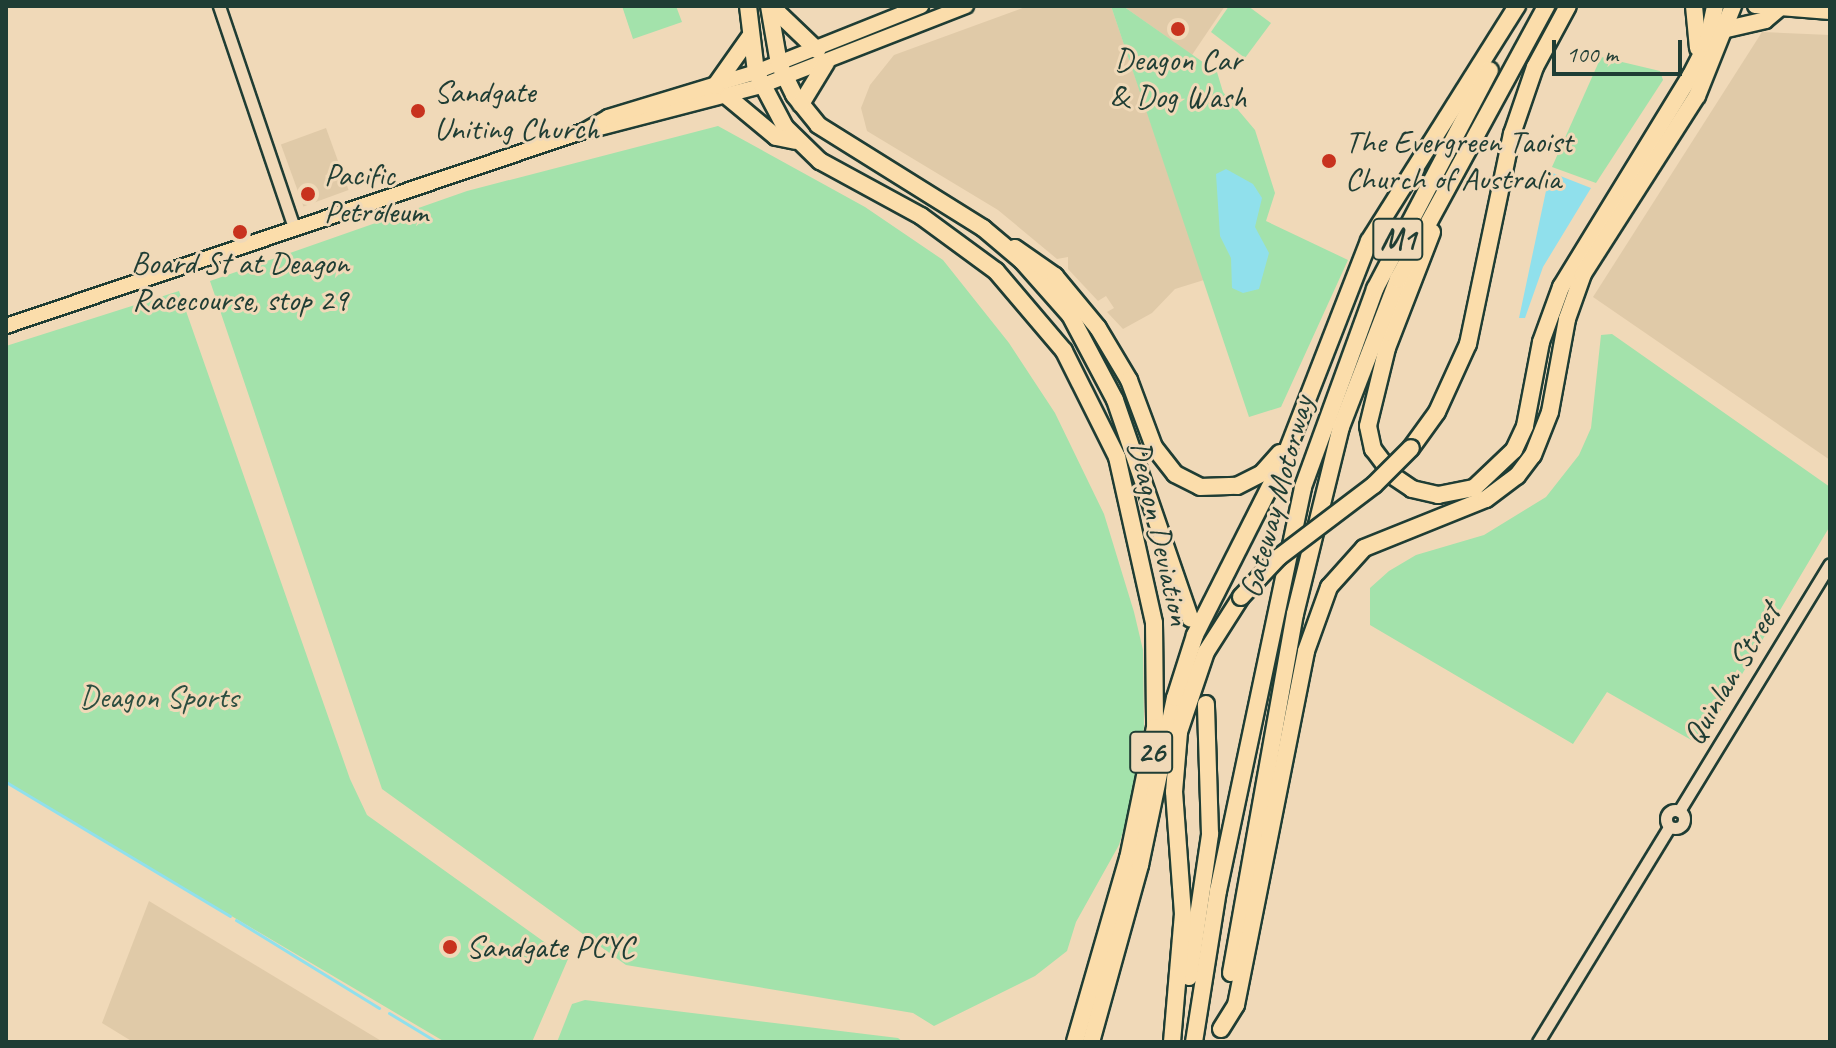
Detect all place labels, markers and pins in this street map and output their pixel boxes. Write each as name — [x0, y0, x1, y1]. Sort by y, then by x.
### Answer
marker: Deagon Car & Dog Wash — [1169, 20, 1187, 38]
place label: Deagon Car & Dog Wash — [1109, 42, 1247, 117]
place label: Sandgate Uniting Church — [434, 74, 600, 149]
marker: Sandgate Uniting Church — [409, 102, 427, 120]
place label: The Evergreen Taoist Church of Australia — [1345, 124, 1573, 199]
marker: The Evergreen Taoist Church of Australia — [1320, 152, 1338, 170]
place label: Pacific Petroleum — [324, 157, 428, 232]
marker: Pacific Petroleum — [299, 185, 317, 203]
marker: Board St at Deagon Racecourse, stop 29 — [231, 223, 249, 241]
place label: Board St at Deagon Racecourse, stop 29 — [131, 245, 349, 320]
place label: Sandgate PCYC — [466, 928, 634, 966]
marker: Sandgate PCYC — [441, 938, 459, 956]

